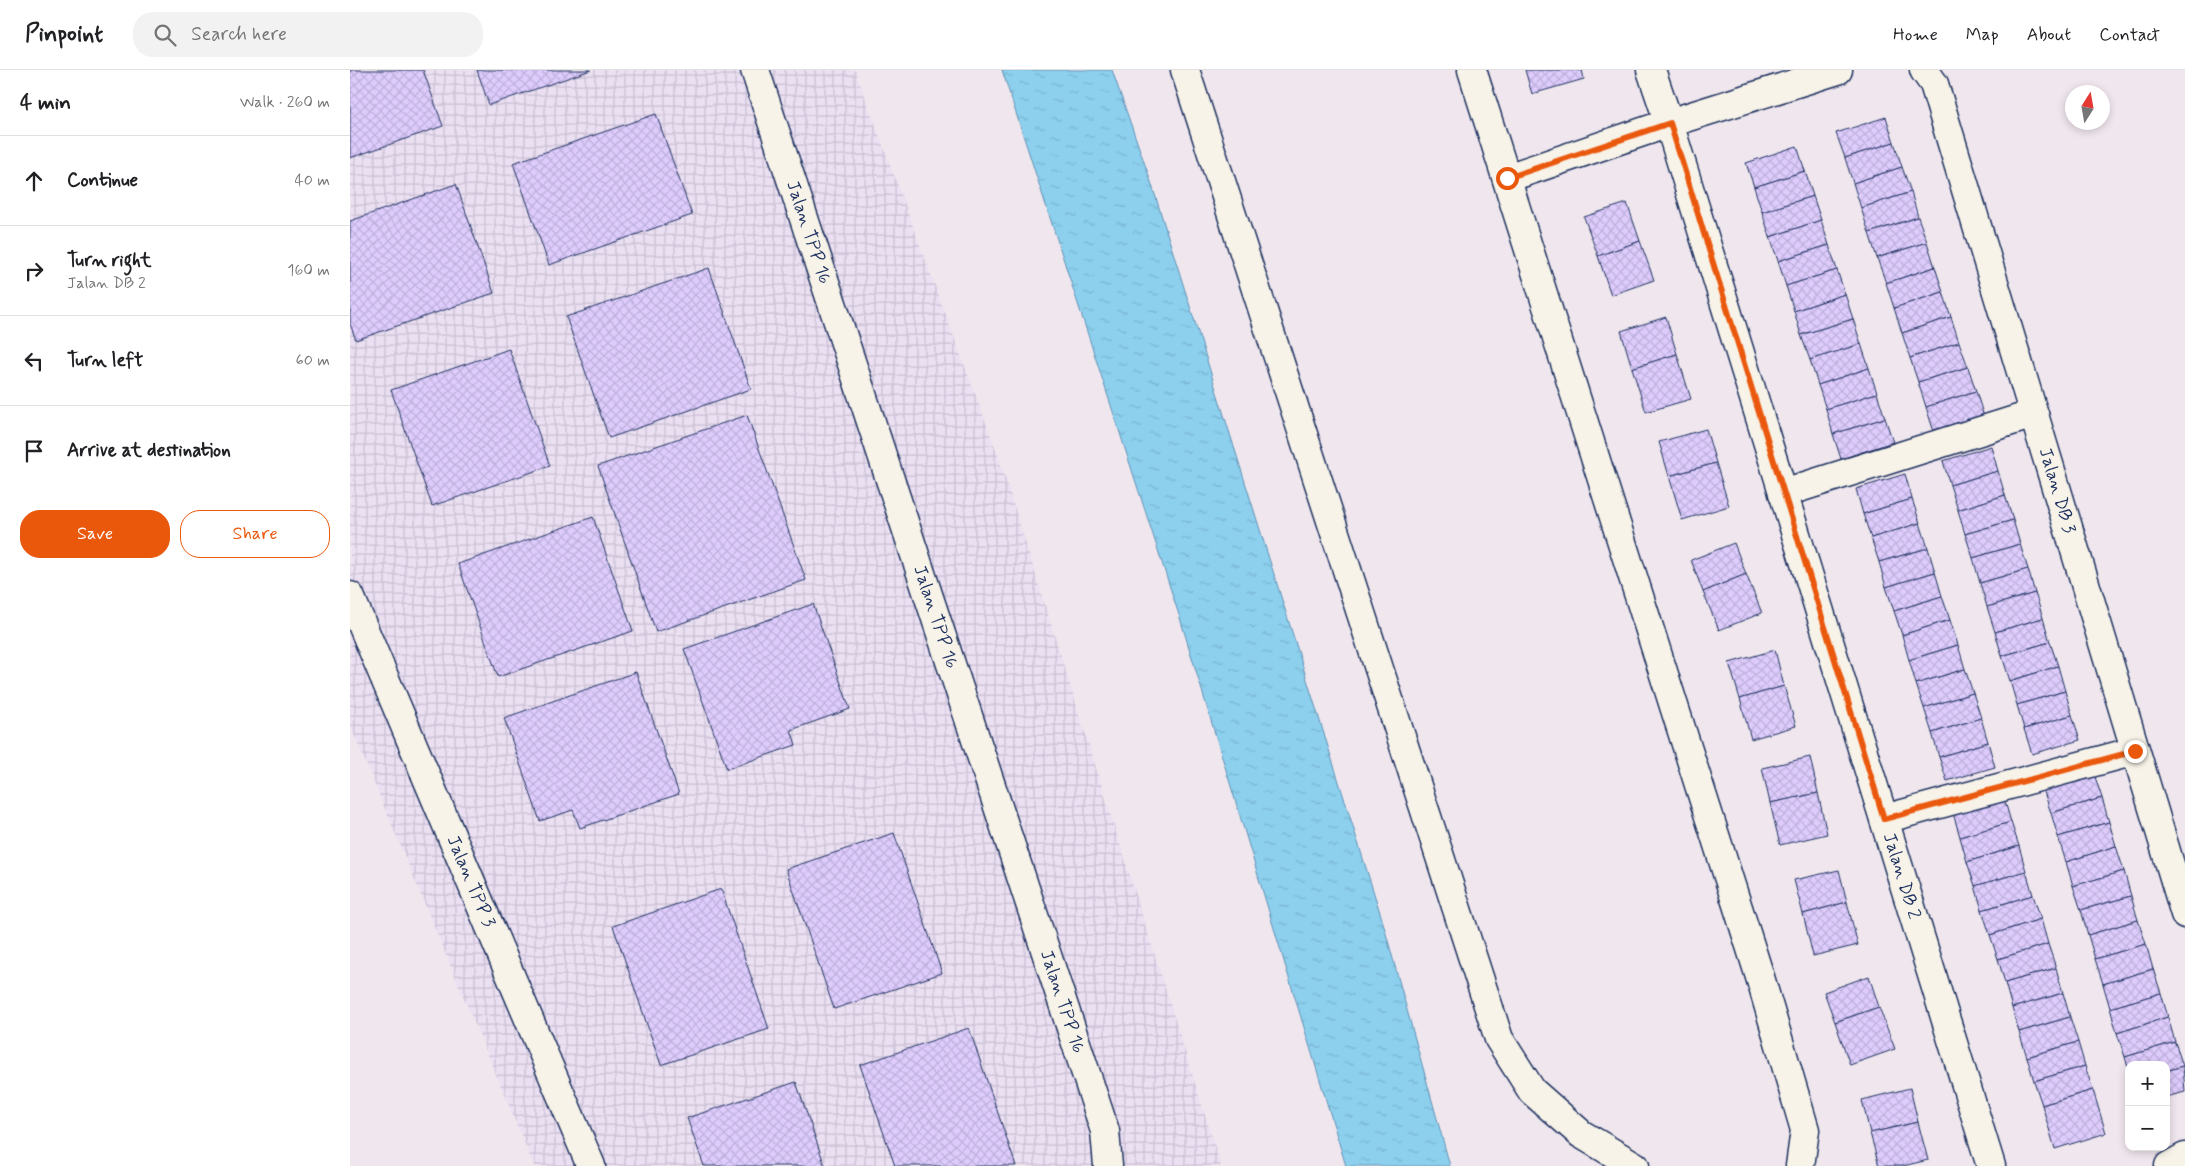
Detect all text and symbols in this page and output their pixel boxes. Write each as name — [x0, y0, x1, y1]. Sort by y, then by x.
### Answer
search box — [133, 12, 483, 57]
text: Pinpoint — [25, 19, 103, 50]
icon: search — [151, 21, 179, 49]
text: Search here — [191, 22, 287, 47]
text: Home — [1893, 23, 1938, 47]
text: Map — [1966, 23, 1999, 47]
text: About — [2027, 23, 2071, 47]
text: Contact — [2099, 23, 2160, 47]
north arrow — [2065, 85, 2110, 130]
text: 4 min — [20, 89, 71, 117]
text: Walk · 260 m — [240, 92, 330, 113]
icon: ahead — [20, 167, 48, 195]
route start — [1496, 167, 1519, 190]
text: Continue — [67, 168, 138, 193]
text: 40 m — [294, 170, 330, 191]
street label: Jalan TPP 16 — [780, 178, 837, 287]
text: Turn right — [67, 248, 151, 273]
icon: right — [20, 257, 48, 285]
text: 160 m — [287, 260, 330, 281]
text: Jalan DB 2 — [67, 273, 146, 294]
icon: left — [20, 347, 48, 375]
text: Turn left — [67, 348, 143, 373]
text: 60 m — [296, 350, 330, 371]
icon: arrive — [20, 437, 48, 465]
text: Arrive at destination — [67, 438, 231, 463]
street label: Jalan DB 3 — [2033, 445, 2081, 536]
button: Save — [20, 510, 170, 558]
button: Share — [180, 510, 330, 558]
street label: Jalan TPP 16 — [907, 562, 964, 672]
route end — [2124, 740, 2147, 763]
street label: Jalan DB 2 — [1877, 830, 1926, 922]
street label: Jalan TPP 3 — [441, 832, 501, 931]
street label: Jalan TPP 16 — [1034, 947, 1091, 1056]
map controls — [2125, 1061, 2170, 1151]
button: + — [2125, 1061, 2170, 1106]
button: − — [2125, 1106, 2170, 1151]

